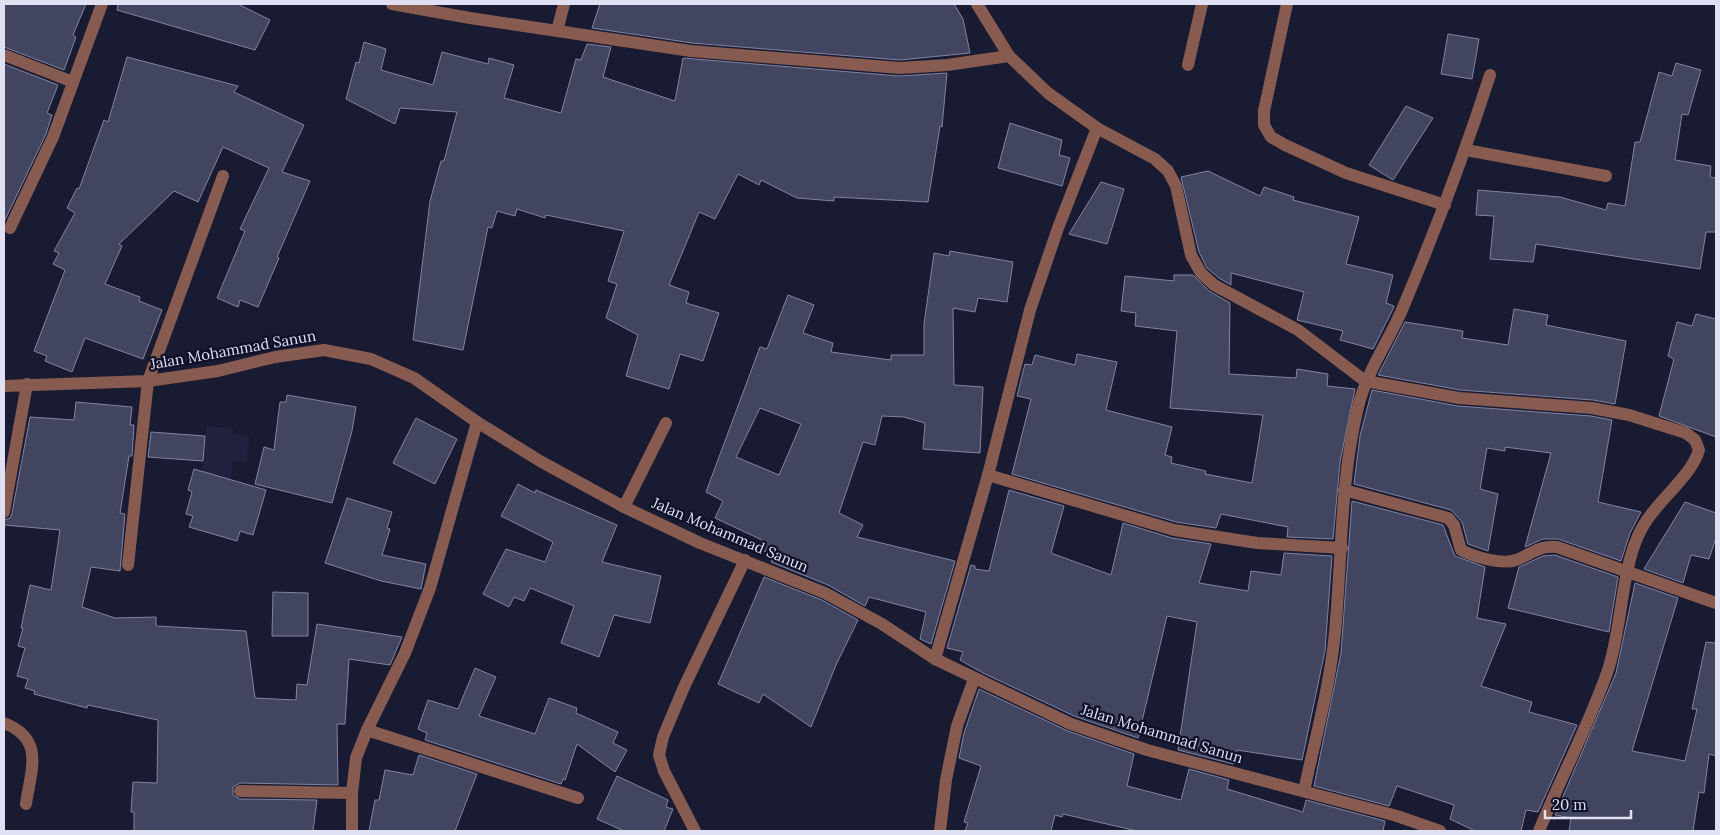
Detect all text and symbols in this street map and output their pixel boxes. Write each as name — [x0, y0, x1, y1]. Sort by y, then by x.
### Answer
street label: Jalan Mohammad Sanun — [148, 326, 317, 374]
street label: Jalan Mohammad Sanun — [648, 493, 811, 576]
street label: Jalan Mohammad Sanun — [1078, 700, 1245, 767]
scale bar — [1545, 788, 1631, 820]
text: 20 m — [1552, 795, 1587, 814]

